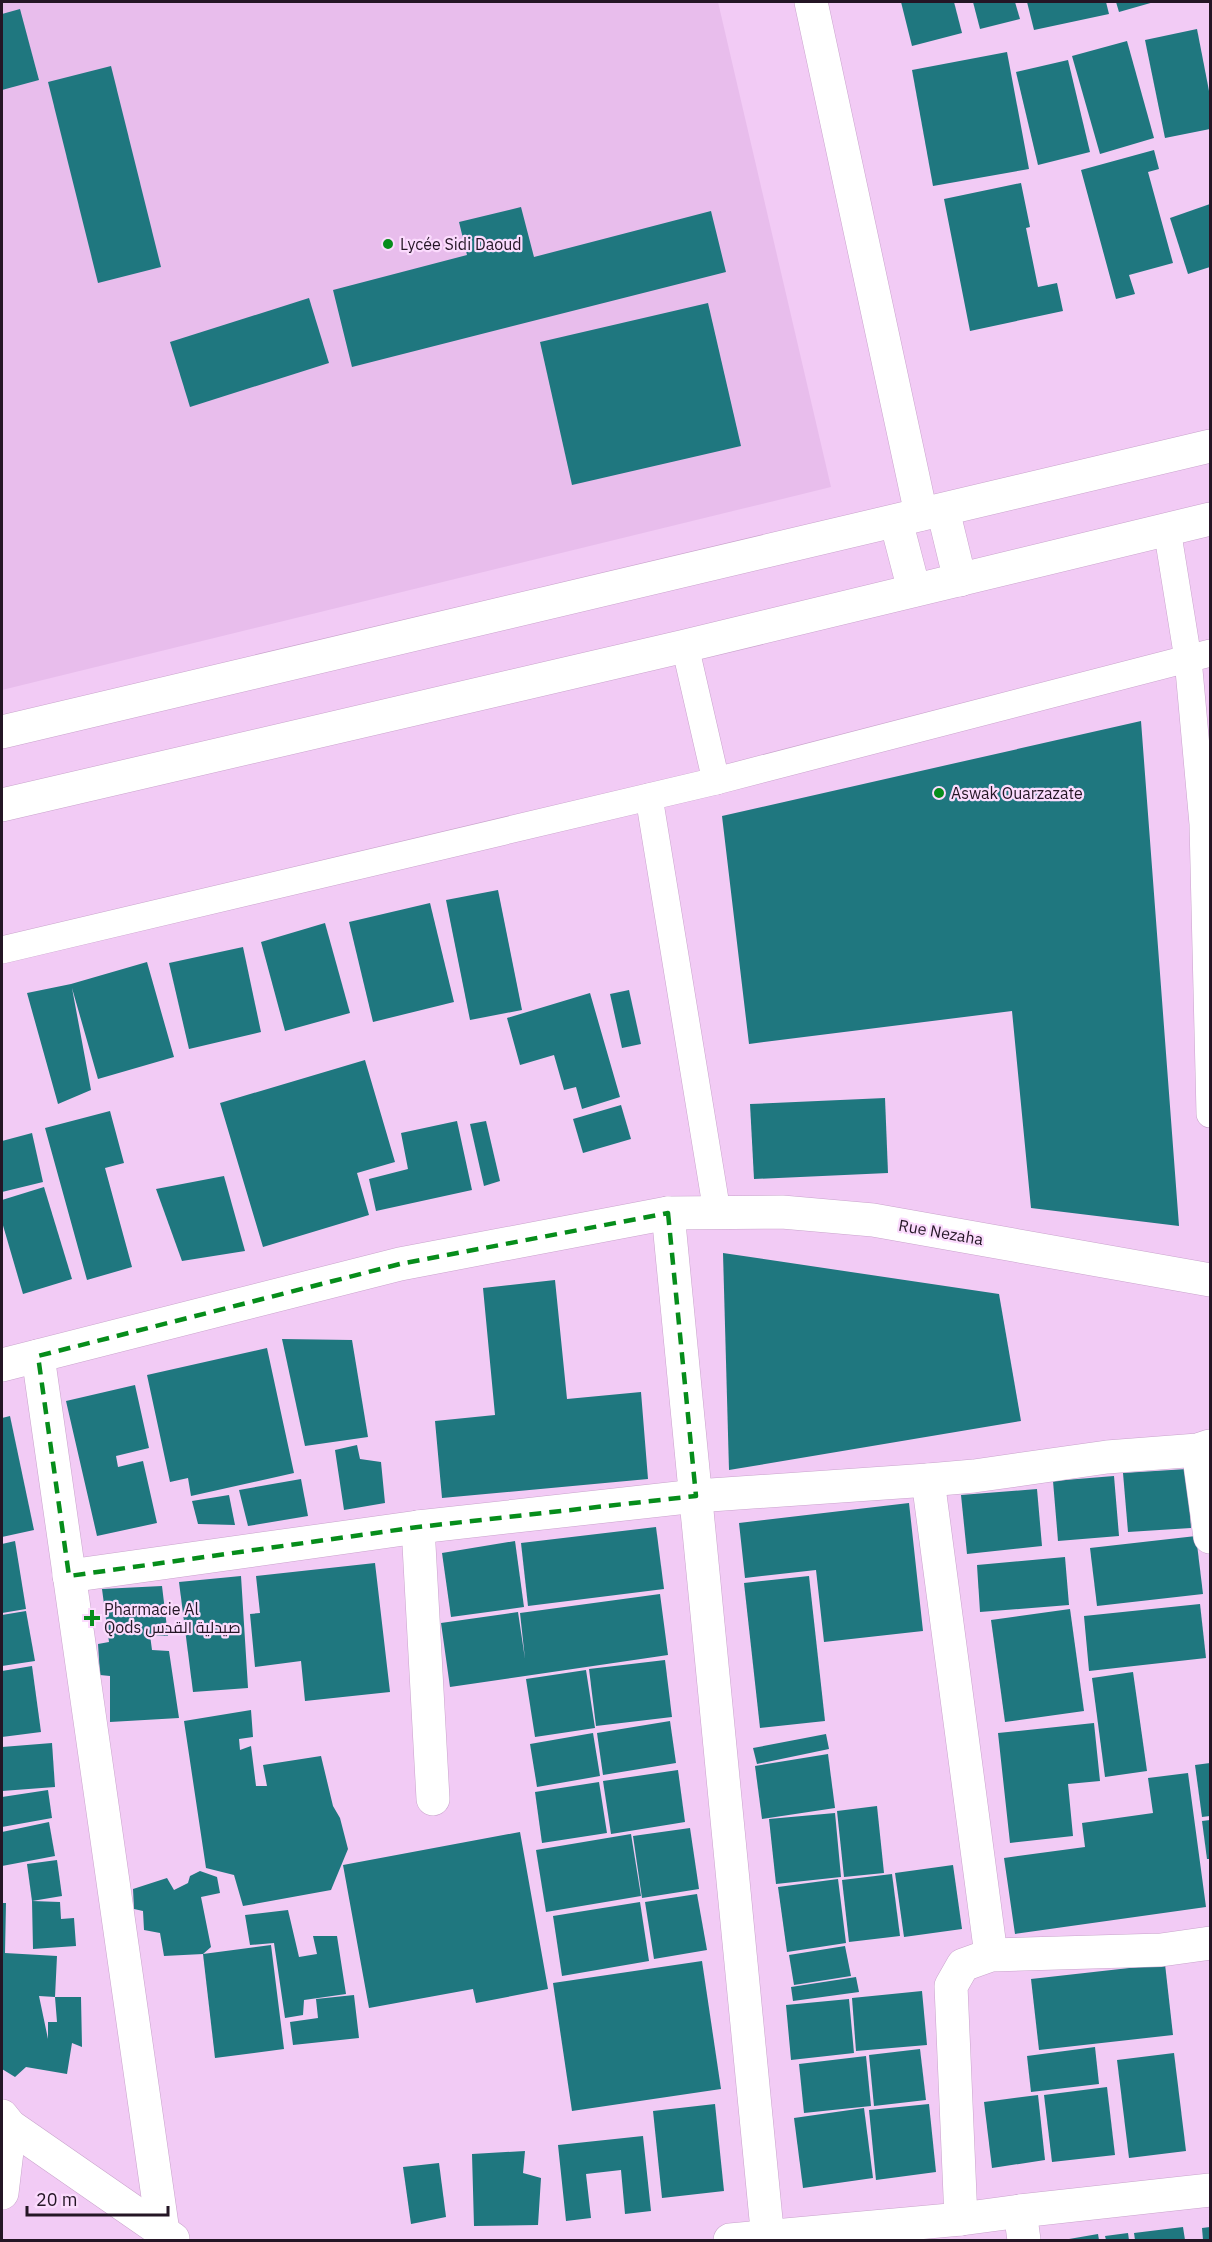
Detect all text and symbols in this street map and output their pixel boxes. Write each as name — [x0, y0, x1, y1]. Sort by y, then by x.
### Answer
place label: Lycée Sidi Daoud — [400, 234, 522, 254]
marker: Lycée Sidi Daoud — [381, 237, 395, 251]
place label: Aswak Ouarzazate — [951, 783, 1083, 803]
marker: Aswak Ouarzazate — [932, 786, 946, 800]
street label: Rue Nezaha — [897, 1215, 985, 1249]
place label: Pharmacie Al Qods صيدلية القدس — [104, 1599, 241, 1638]
marker: Pharmacie Al Qods صيدلية القدس — [85, 1611, 99, 1625]
scale bar — [27, 2179, 168, 2217]
text: 20 m — [36, 2188, 78, 2211]

